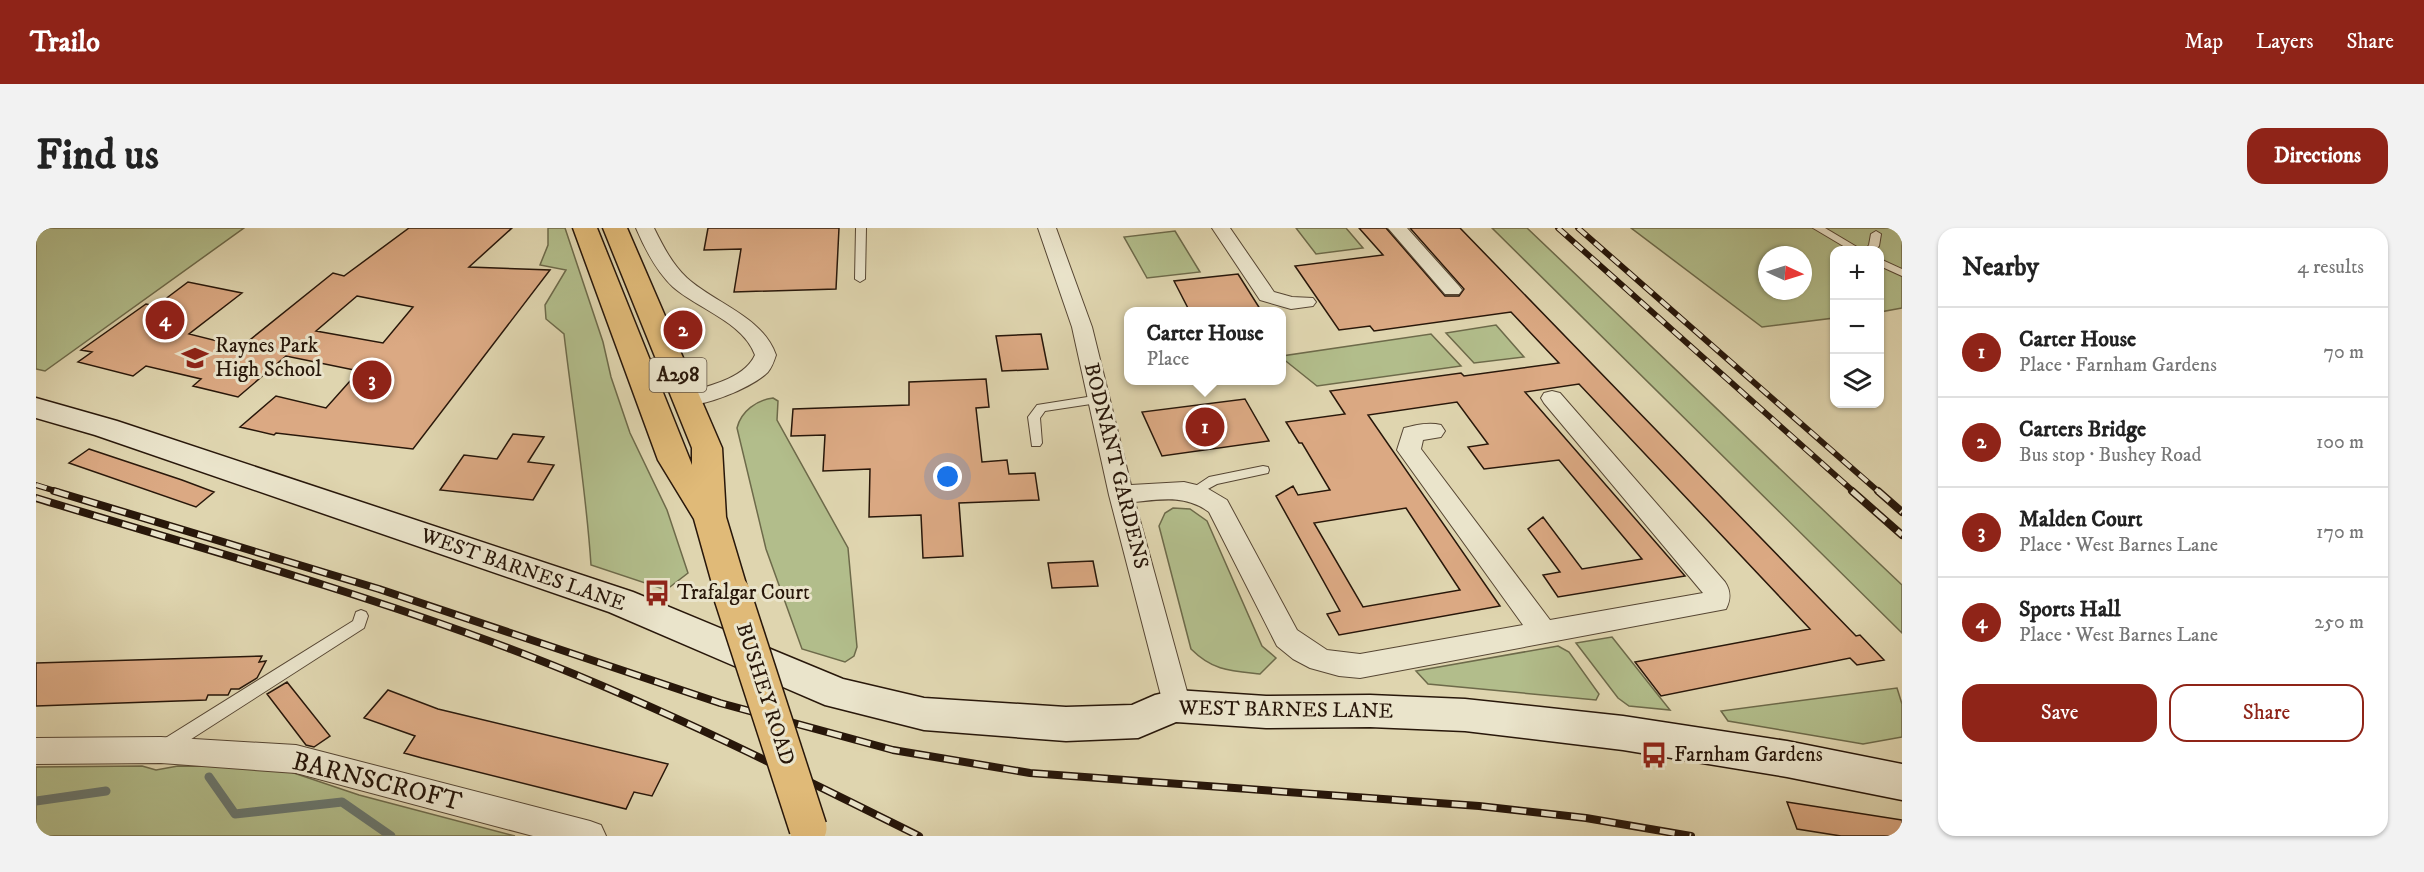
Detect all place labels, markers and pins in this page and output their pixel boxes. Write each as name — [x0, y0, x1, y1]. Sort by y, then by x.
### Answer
pin: 4 — [146, 298, 184, 343]
pin: 2 — [664, 308, 702, 352]
place label: Raynes Park High School — [215, 333, 322, 383]
school or university icon: Raynes Park High School — [180, 343, 210, 373]
pin: 3 — [352, 358, 392, 402]
pin: 1 — [1186, 404, 1224, 450]
bus stop icon: Trafalgar Court — [642, 578, 672, 608]
place label: Trafalgar Court — [677, 580, 810, 606]
bus stop icon: Farnham Gardens — [1639, 740, 1669, 770]
place label: Farnham Gardens — [1674, 742, 1823, 768]

